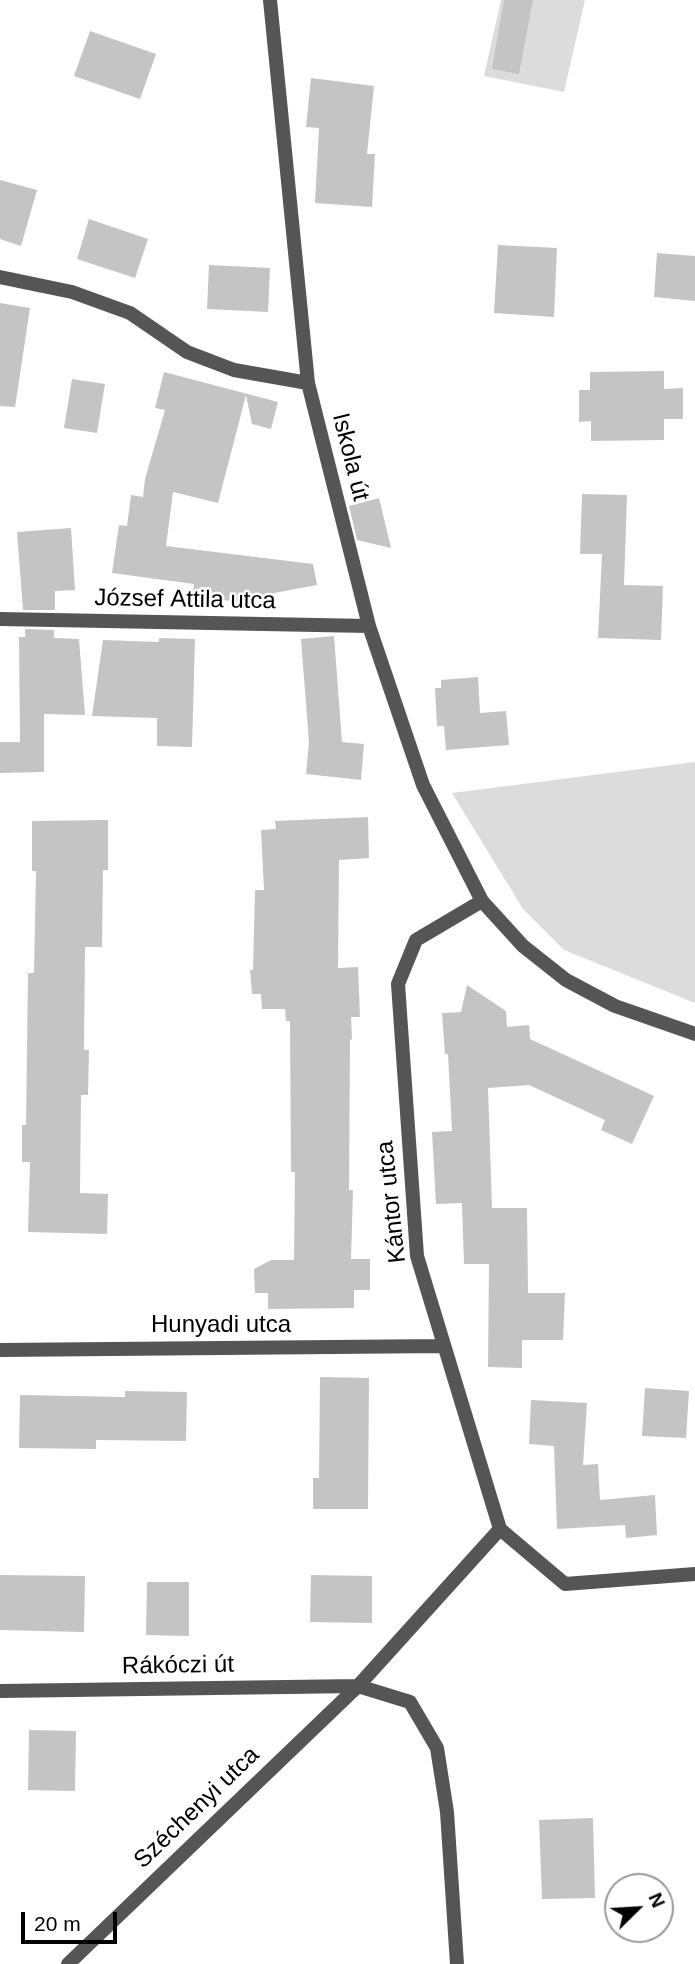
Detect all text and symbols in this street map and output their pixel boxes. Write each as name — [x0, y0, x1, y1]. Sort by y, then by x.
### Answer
street label: Iskola út — [325, 410, 375, 504]
street label: József Attila utca — [94, 584, 276, 616]
street label: Kántor utca — [371, 1139, 413, 1265]
street label: Hunyadi utca — [151, 1311, 291, 1339]
street label: Rákóczi út — [122, 1651, 234, 1681]
street label: Széchenyi utca — [128, 1741, 266, 1875]
north arrow — [604, 1873, 674, 1943]
text: N — [644, 1890, 669, 1911]
scale bar — [24, 1898, 121, 1942]
text: 20 m — [34, 1912, 81, 1935]

